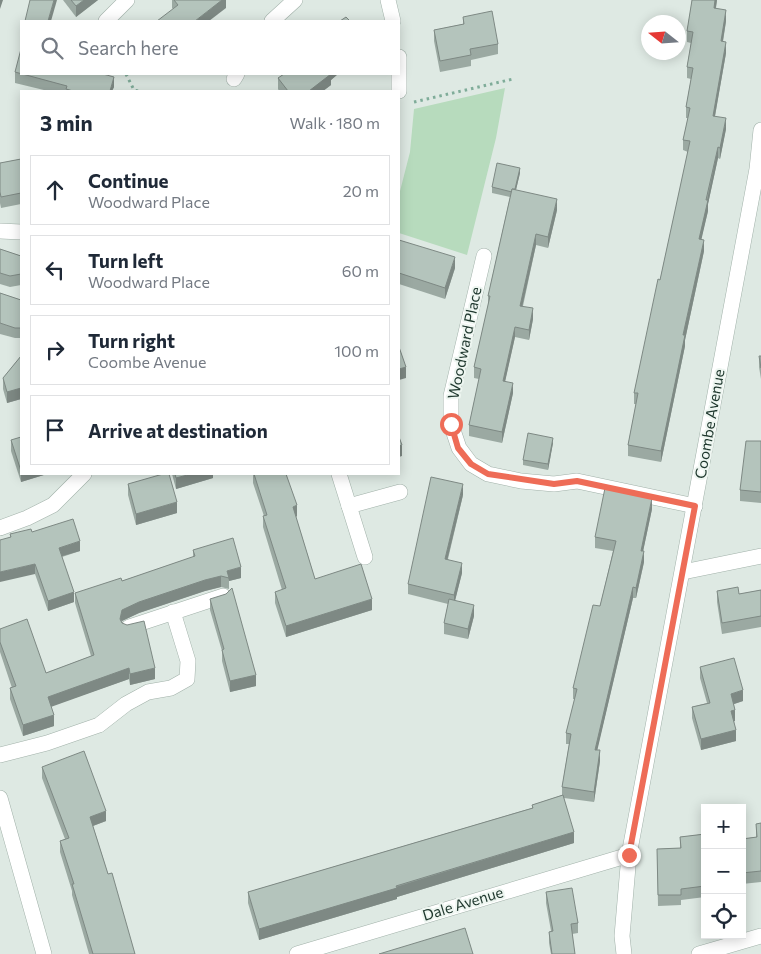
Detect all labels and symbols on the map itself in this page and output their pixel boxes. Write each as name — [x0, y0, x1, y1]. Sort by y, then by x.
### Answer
north arrow — [641, 15, 686, 60]
street label: Woodward Place — [443, 285, 485, 401]
street label: Coombe Avenue — [691, 368, 728, 480]
route start — [440, 413, 463, 436]
route end — [618, 844, 641, 867]
street label: Dale Avenue — [420, 882, 505, 924]

